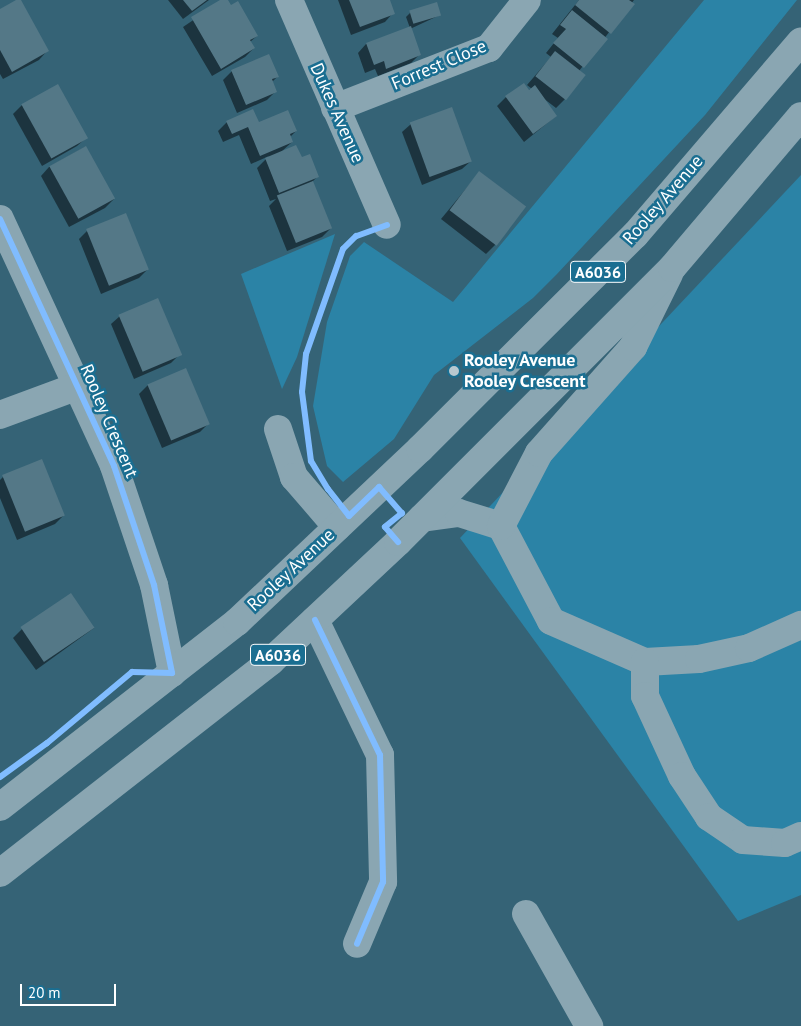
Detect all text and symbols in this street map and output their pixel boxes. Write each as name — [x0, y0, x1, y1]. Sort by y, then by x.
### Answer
street label: Forrest Close — [388, 35, 490, 95]
street label: Dukes Avenue — [305, 59, 369, 167]
street label: Rooley Avenue — [618, 150, 708, 250]
road number: A6036 — [569, 258, 627, 286]
place label: Rooley Avenue Rooley Crescent — [464, 350, 586, 392]
street label: Rooley Crescent — [75, 361, 143, 481]
marker: Rooley Avenue Rooley Crescent — [448, 365, 460, 377]
street label: Rooley Avenue — [242, 524, 340, 616]
road number: A6036 — [249, 642, 307, 668]
scale bar — [22, 974, 119, 1006]
text: 20 m — [28, 983, 61, 1002]

